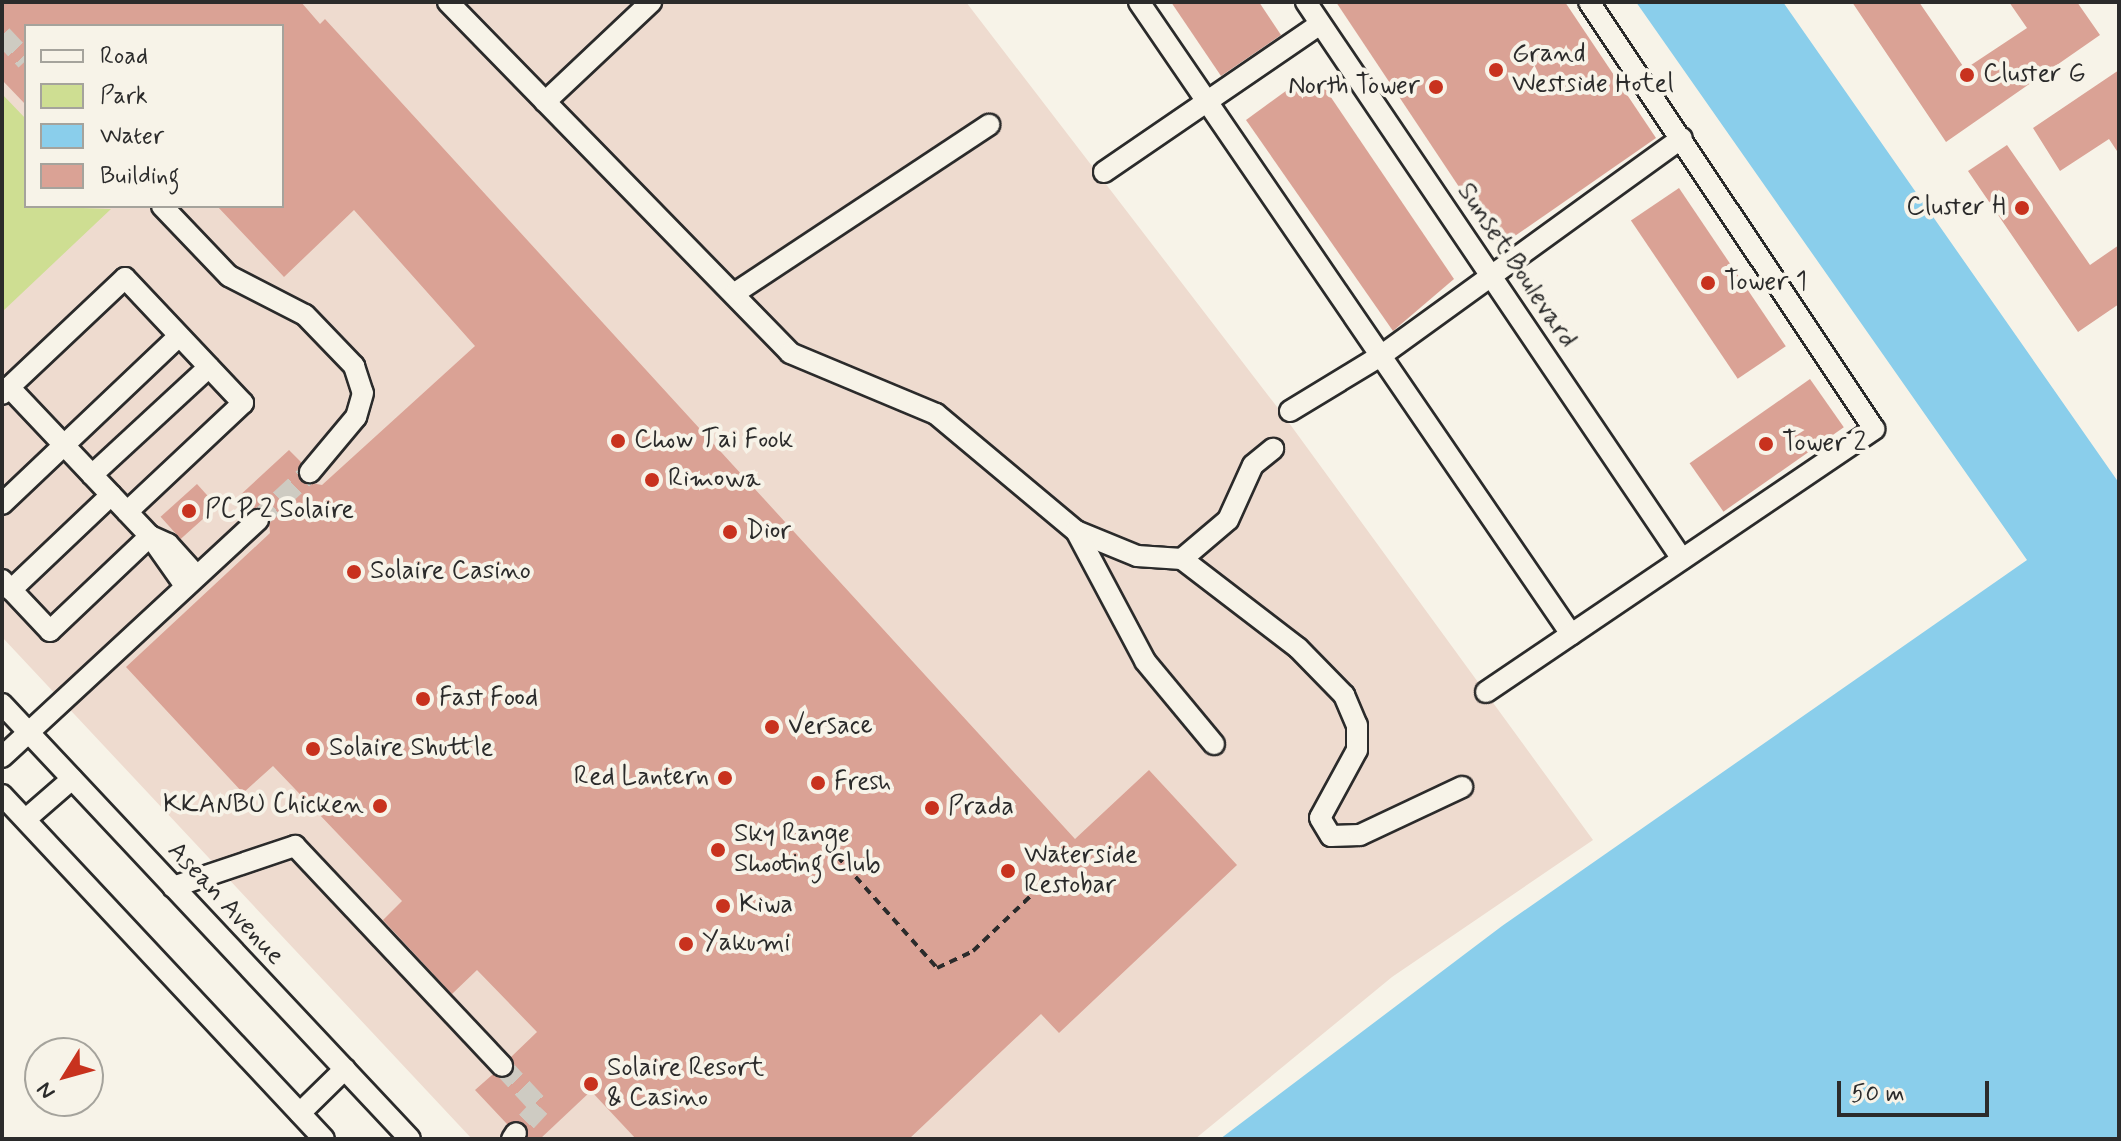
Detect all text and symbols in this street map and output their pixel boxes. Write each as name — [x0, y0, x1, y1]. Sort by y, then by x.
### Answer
legend — [24, 24, 284, 208]
place label: Grand Westside Hotel — [1512, 39, 1668, 100]
text: Road — [100, 41, 148, 72]
place label: Cluster G — [1983, 59, 2085, 91]
marker: Grand Westside Hotel — [1487, 61, 1505, 79]
marker: Cluster G — [1958, 66, 1976, 84]
place label: North Tower — [1288, 71, 1420, 103]
marker: North Tower — [1427, 78, 1445, 96]
text: Park — [100, 81, 148, 112]
text: Water — [100, 121, 164, 152]
text: Building — [100, 161, 180, 192]
street label: Sunset Boulevard — [1450, 179, 1582, 353]
place label: Cluster H — [1904, 192, 2006, 224]
marker: Cluster H — [2013, 199, 2031, 217]
place label: Tower 1 — [1724, 267, 1807, 299]
marker: Tower 1 — [1699, 274, 1717, 292]
place label: Chow Tai Fook — [634, 425, 788, 457]
place label: Tower 2 — [1782, 428, 1866, 460]
marker: Chow Tai Fook — [609, 432, 627, 450]
marker: Tower 2 — [1757, 435, 1775, 453]
place label: Rimowa — [668, 464, 761, 496]
marker: Rimowa — [643, 471, 661, 489]
place label: PCP 2 Solaire — [205, 495, 354, 527]
marker: PCP 2 Solaire — [180, 502, 198, 520]
place label: Dior — [746, 516, 791, 548]
marker: Dior — [721, 523, 739, 541]
place label: Solaire Casino — [370, 556, 531, 588]
marker: Solaire Casino — [345, 563, 363, 581]
place label: Fast Food — [439, 683, 538, 715]
marker: Fast Food — [414, 690, 432, 708]
place label: Versace — [788, 711, 873, 743]
marker: Versace — [763, 718, 781, 736]
place label: Solaire Shuttle — [329, 733, 496, 765]
marker: Solaire Shuttle — [304, 740, 322, 758]
place label: Red Lantern — [568, 762, 709, 794]
place label: Fresh — [834, 767, 891, 799]
marker: Red Lantern — [716, 769, 734, 787]
marker: Fresh — [809, 774, 827, 792]
place label: KKANBU Chicken — [167, 790, 364, 822]
place label: Prada — [948, 792, 1014, 824]
marker: KKANBU Chicken — [371, 797, 389, 815]
marker: Prada — [923, 799, 941, 817]
place label: Sky Range Shooting Club — [734, 819, 881, 880]
street label: Asean Avenue — [159, 835, 291, 973]
place label: Waterside Restobar — [1024, 840, 1138, 902]
marker: Sky Range Shooting Club — [709, 841, 727, 859]
marker: Waterside Restobar — [999, 862, 1017, 880]
place label: Kiwa — [739, 890, 793, 922]
marker: Kiwa — [714, 897, 732, 915]
place label: Yakumi — [702, 928, 790, 960]
marker: Yakumi — [677, 935, 695, 953]
north arrow — [24, 1037, 104, 1117]
place label: Solaire Resort & Casino — [607, 1053, 766, 1114]
scale bar — [1841, 1065, 1993, 1115]
marker: Solaire Resort & Casino — [582, 1075, 600, 1093]
text: N — [31, 1076, 62, 1105]
text: 50 m — [1851, 1079, 1905, 1110]

